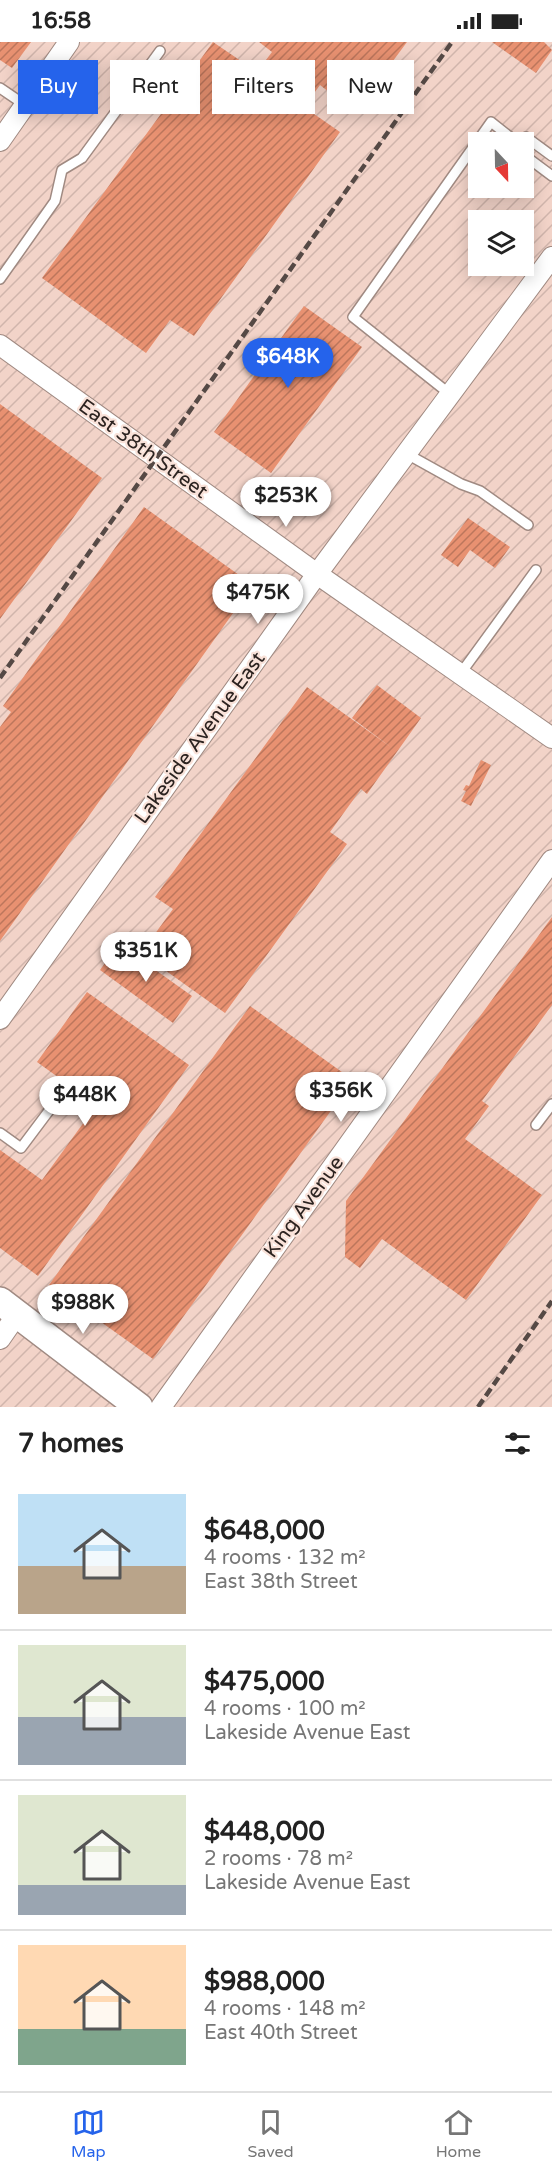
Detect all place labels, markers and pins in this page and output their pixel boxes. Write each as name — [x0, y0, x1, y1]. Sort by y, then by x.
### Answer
pin: $648K — [246, 338, 330, 389]
pin: $253K — [244, 477, 328, 528]
pin: $475K — [216, 574, 300, 625]
pin: $351K — [104, 932, 188, 983]
pin: $356K — [299, 1072, 383, 1123]
pin: $448K — [43, 1076, 127, 1127]
pin: $988K — [41, 1284, 125, 1335]

